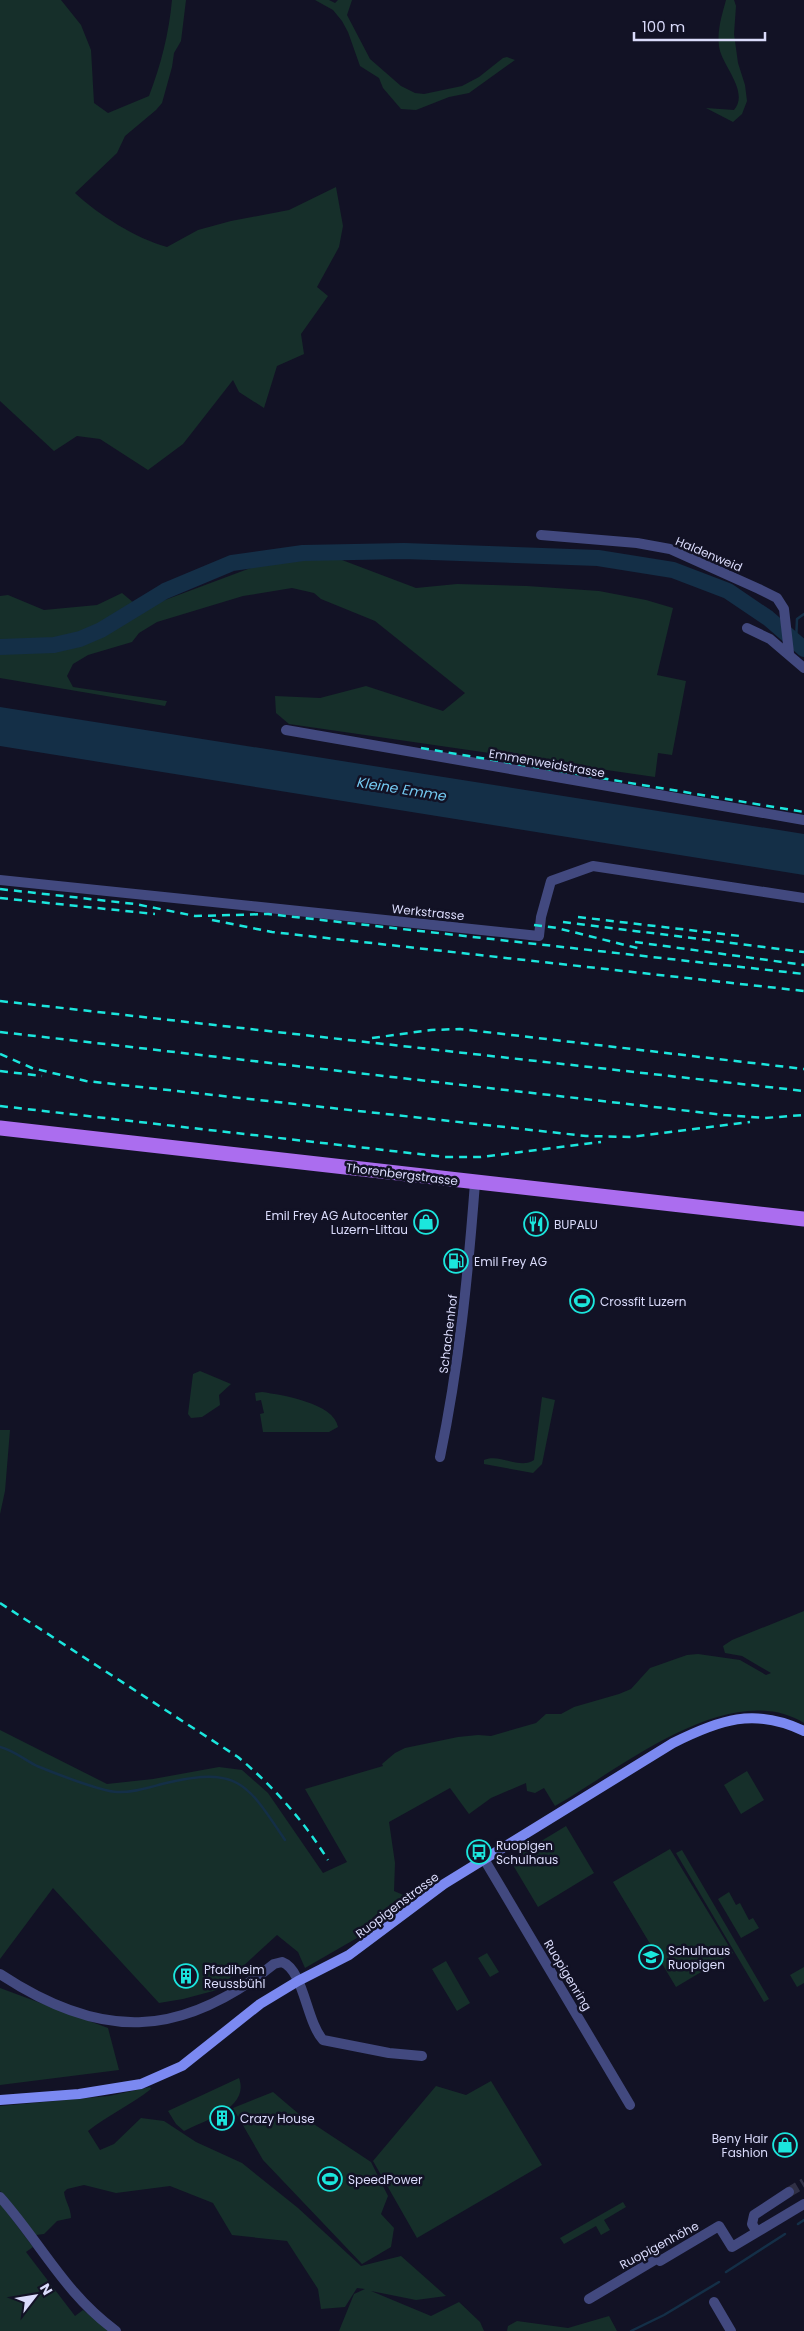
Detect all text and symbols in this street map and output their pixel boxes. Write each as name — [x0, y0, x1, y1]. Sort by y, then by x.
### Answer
scale bar — [634, 10, 765, 42]
text: 100 m — [642, 16, 685, 37]
street label: Haldenweid — [673, 532, 745, 576]
street label: Emmenweidstrasse — [488, 744, 606, 782]
water label: Kleine Emme — [356, 772, 449, 806]
street label: Werkstrasse — [391, 900, 465, 924]
street label: Thorenbergstrasse — [345, 1159, 459, 1189]
place label: Emil Frey AG Autocenter Luzern-Littau — [265, 1207, 409, 1238]
shop icon: Emil Frey AG Autocenter Luzern-Littau — [413, 1209, 439, 1235]
restaurant icon: BUPALU — [523, 1211, 549, 1237]
place label: BUPALU — [554, 1216, 598, 1233]
fuel station icon: Emil Frey AG — [443, 1248, 469, 1274]
place label: Emil Frey AG — [474, 1253, 547, 1270]
sports icon: Crossfit Luzern — [569, 1288, 595, 1314]
street label: Schachenhof — [435, 1293, 461, 1374]
place label: Crossfit Luzern — [600, 1293, 686, 1310]
place label: Ruopigen Schulhaus — [496, 1837, 558, 1868]
bus stop icon: Ruopigen Schulhaus — [466, 1839, 492, 1865]
street label: Ruopigenstrasse — [352, 1868, 442, 1942]
street label: Ruopigenring — [540, 1936, 596, 2014]
place label: Schulhaus Ruopigen — [668, 1942, 730, 1973]
school or university icon: Schulhaus Ruopigen — [638, 1944, 664, 1970]
place label: Pfadiheim Reussbühl — [204, 1961, 265, 1992]
building icon: Pfadiheim Reussbühl — [173, 1963, 199, 1989]
building icon: Crazy House — [209, 2105, 235, 2131]
place label: Crazy House — [240, 2110, 315, 2127]
place label: Beny Hair Fashion — [712, 2130, 769, 2161]
shop icon: Beny Hair Fashion — [772, 2132, 798, 2158]
sports icon: SpeedPower — [317, 2166, 343, 2192]
place label: SpeedPower — [348, 2171, 423, 2188]
street label: Ruopigenhöhe — [616, 2217, 702, 2273]
north arrow — [10, 2271, 60, 2321]
text: N — [35, 2280, 57, 2299]

